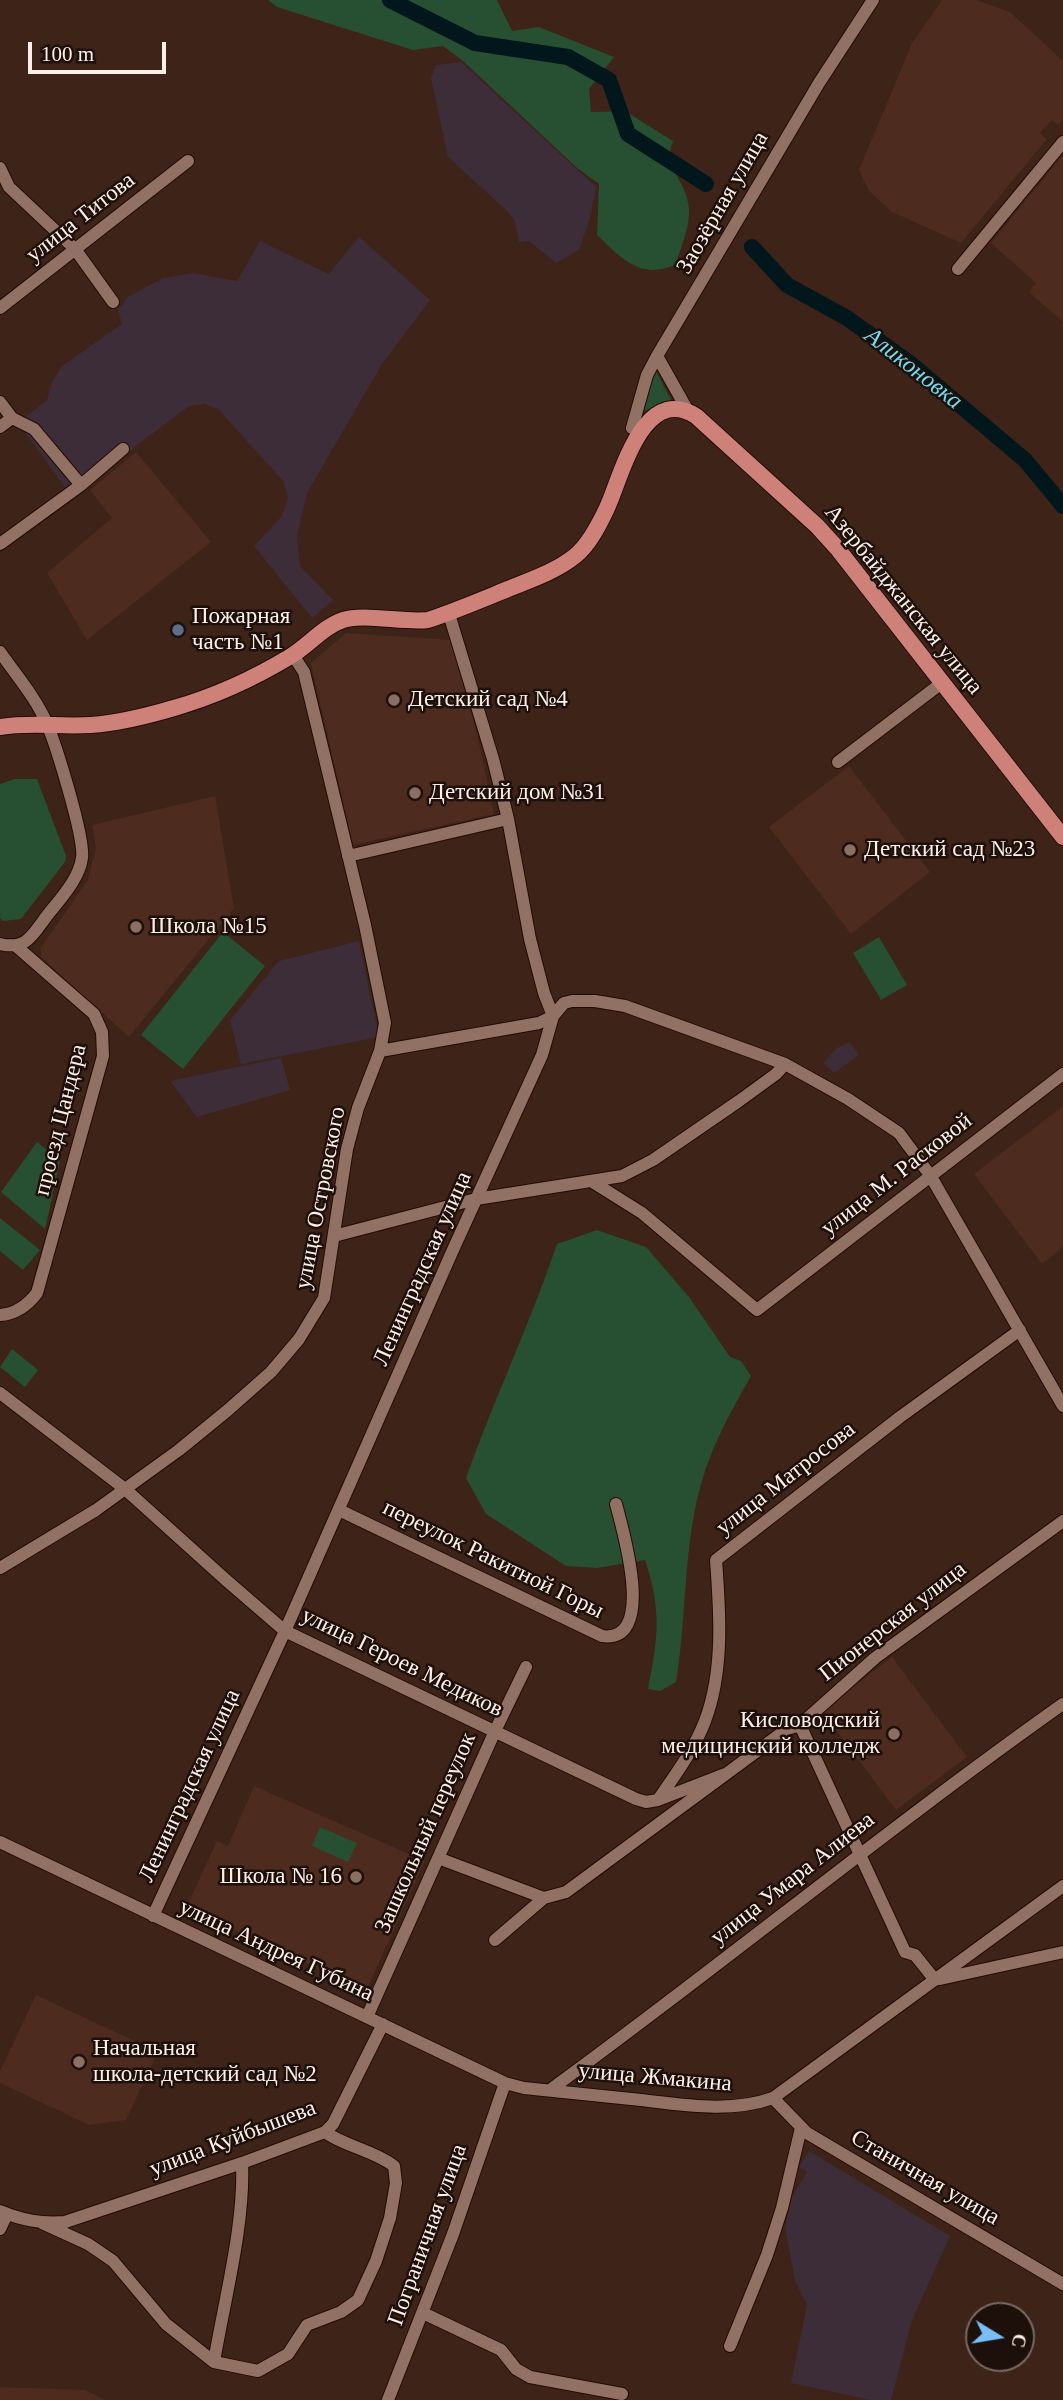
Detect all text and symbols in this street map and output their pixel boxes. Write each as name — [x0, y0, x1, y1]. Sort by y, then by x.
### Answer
scale bar — [32, 28, 170, 72]
text: 100 m — [41, 42, 94, 66]
street label: Заозёрная улица — [671, 127, 775, 279]
street label: улица Титова — [21, 167, 141, 269]
water label: Аликоновка — [858, 322, 968, 416]
street label: Азербайджанская улица — [818, 500, 988, 700]
place label: Пожарная часть №1 — [192, 603, 290, 657]
marker: Пожарная часть №1 — [170, 622, 186, 638]
place label: Детский сад №4 — [408, 686, 568, 714]
marker: Детский сад №4 — [386, 692, 402, 708]
place label: Детский дом №31 — [429, 779, 605, 807]
marker: Детский дом №31 — [407, 785, 423, 801]
place label: Детский сад №23 — [864, 836, 1035, 864]
marker: Детский сад №23 — [842, 842, 858, 858]
place label: Школа №15 — [150, 913, 267, 941]
marker: Школа №15 — [128, 919, 144, 935]
street label: проезд Цандера — [29, 1041, 93, 1199]
street label: улица Островского — [290, 1104, 352, 1292]
street label: улица М. Расковой — [816, 1108, 978, 1242]
street label: Ленинградская улица — [368, 1168, 478, 1370]
street label: улица Матросова — [711, 1416, 861, 1542]
street label: переулок Ракитной Горы — [378, 1495, 608, 1625]
street label: Пионерская улица — [814, 1556, 972, 1688]
street label: улица Героев Медиков — [297, 1602, 507, 1724]
street label: Ленинградская улица — [133, 1685, 247, 1887]
place label: Кисловодский медицинский колледж — [661, 1707, 880, 1761]
marker: Кисловодский медицинский колледж — [886, 1726, 902, 1742]
street label: Зашкольный переулок — [369, 1728, 483, 1938]
street label: улица Умара Алиева — [706, 1806, 880, 1952]
place label: Школа № 16 — [219, 1863, 342, 1891]
marker: Школа № 16 — [348, 1869, 364, 1885]
street label: улица Андрея Губина — [174, 1894, 378, 2008]
place label: Начальная школа-детский сад №2 — [93, 2035, 317, 2089]
marker: Начальная школа-детский сад №2 — [71, 2054, 87, 2070]
street label: улица Жмакина — [577, 2058, 733, 2098]
street label: улица Куйбышева — [146, 2095, 320, 2183]
street label: Станичная улица — [846, 2124, 1004, 2232]
street label: Пограничная улица — [382, 2141, 474, 2329]
north arrow — [965, 2302, 1035, 2372]
text: С — [1008, 2332, 1031, 2349]

